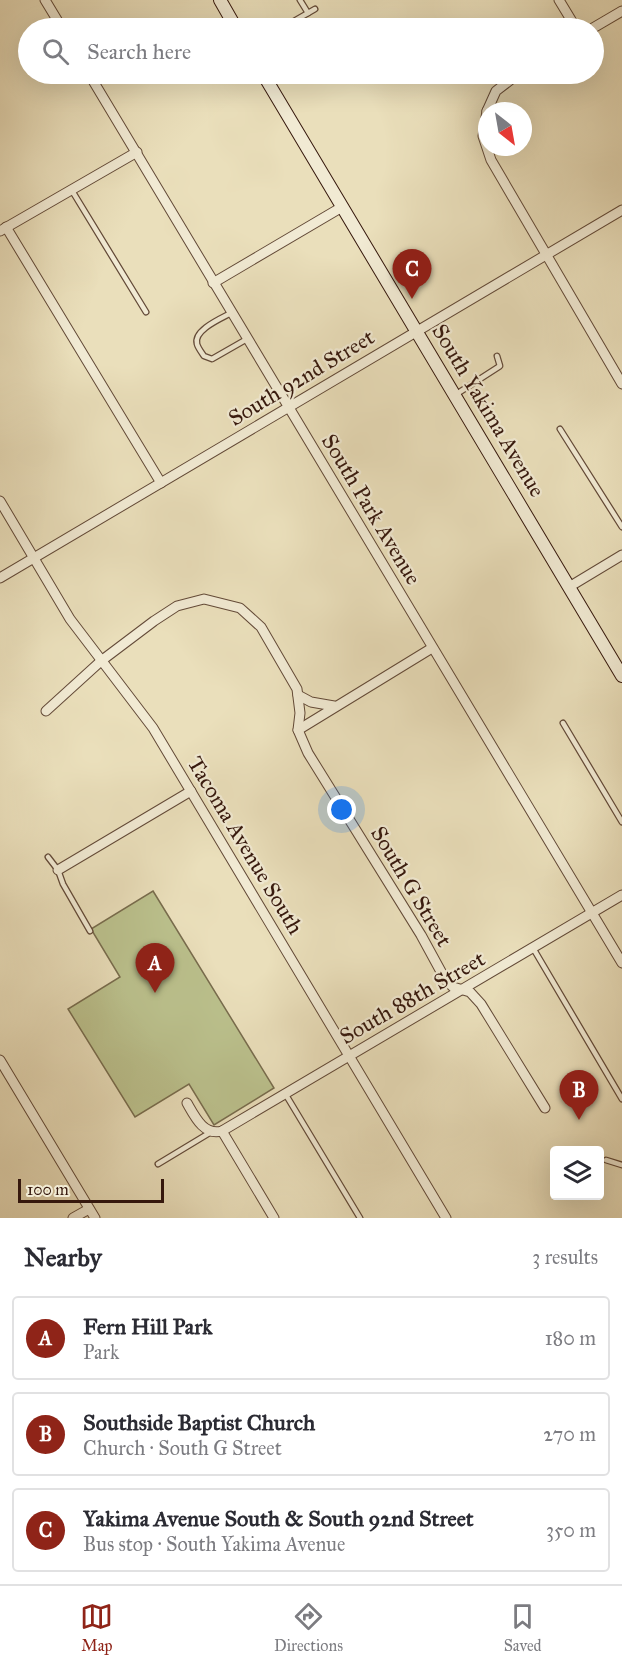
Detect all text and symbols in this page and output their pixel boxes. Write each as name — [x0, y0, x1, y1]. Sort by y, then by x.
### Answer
search box — [18, 18, 604, 84]
icon: search — [39, 35, 72, 68]
text: Search here — [87, 38, 191, 65]
north arrow — [478, 102, 532, 156]
pin: C — [392, 250, 432, 299]
street label: South Yakima Avenue — [426, 319, 551, 502]
street label: South 92nd Street — [223, 323, 379, 432]
street label: South Park Avenue — [316, 429, 427, 589]
street label: Tacoma Avenue South — [182, 752, 309, 939]
your location — [327, 795, 356, 824]
street label: South G Street — [365, 821, 458, 952]
pin: A — [136, 944, 174, 993]
street label: South 88th Street — [335, 945, 490, 1050]
pin: B — [560, 1070, 598, 1120]
map controls — [550, 1146, 604, 1200]
button: layers — [550, 1146, 604, 1200]
scale bar — [18, 1176, 164, 1204]
text: 100 m — [27, 1180, 69, 1199]
text: Nearby — [24, 1241, 102, 1273]
text: 3 results — [532, 1245, 598, 1269]
text: Fern Hill Park — [83, 1313, 212, 1340]
text: A — [39, 1326, 52, 1350]
text: 180 m — [545, 1326, 596, 1350]
text: Park — [83, 1340, 119, 1364]
text: Southside Baptist Church — [83, 1409, 315, 1436]
text: B — [39, 1422, 52, 1446]
text: 270 m — [543, 1422, 596, 1446]
text: Church · South G Street — [83, 1436, 282, 1460]
text: Yakima Avenue South & South 92nd Street — [83, 1505, 474, 1532]
text: C — [39, 1518, 52, 1542]
text: 350 m — [546, 1518, 596, 1542]
text: Bus stop · South Yakima Avenue — [83, 1532, 345, 1556]
tab: Map — [80, 1600, 113, 1655]
tab: Directions — [274, 1600, 343, 1655]
tab: Saved — [504, 1600, 542, 1655]

